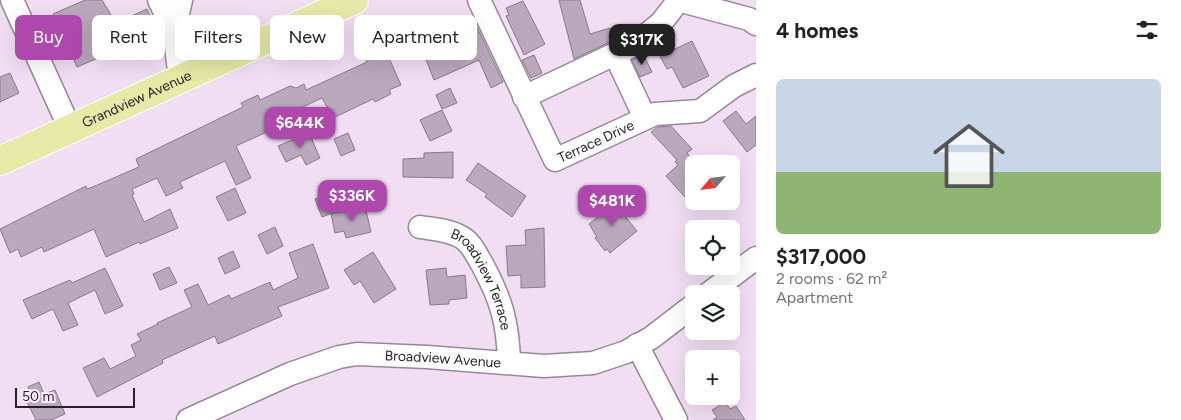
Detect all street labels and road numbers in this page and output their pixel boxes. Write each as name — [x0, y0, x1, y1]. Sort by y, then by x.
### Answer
street label: Grandview Avenue — [79, 67, 194, 131]
street label: Terrace Drive — [555, 116, 637, 166]
street label: Broadview Terrace — [448, 225, 515, 332]
street label: Broadview Avenue — [384, 347, 502, 371]

